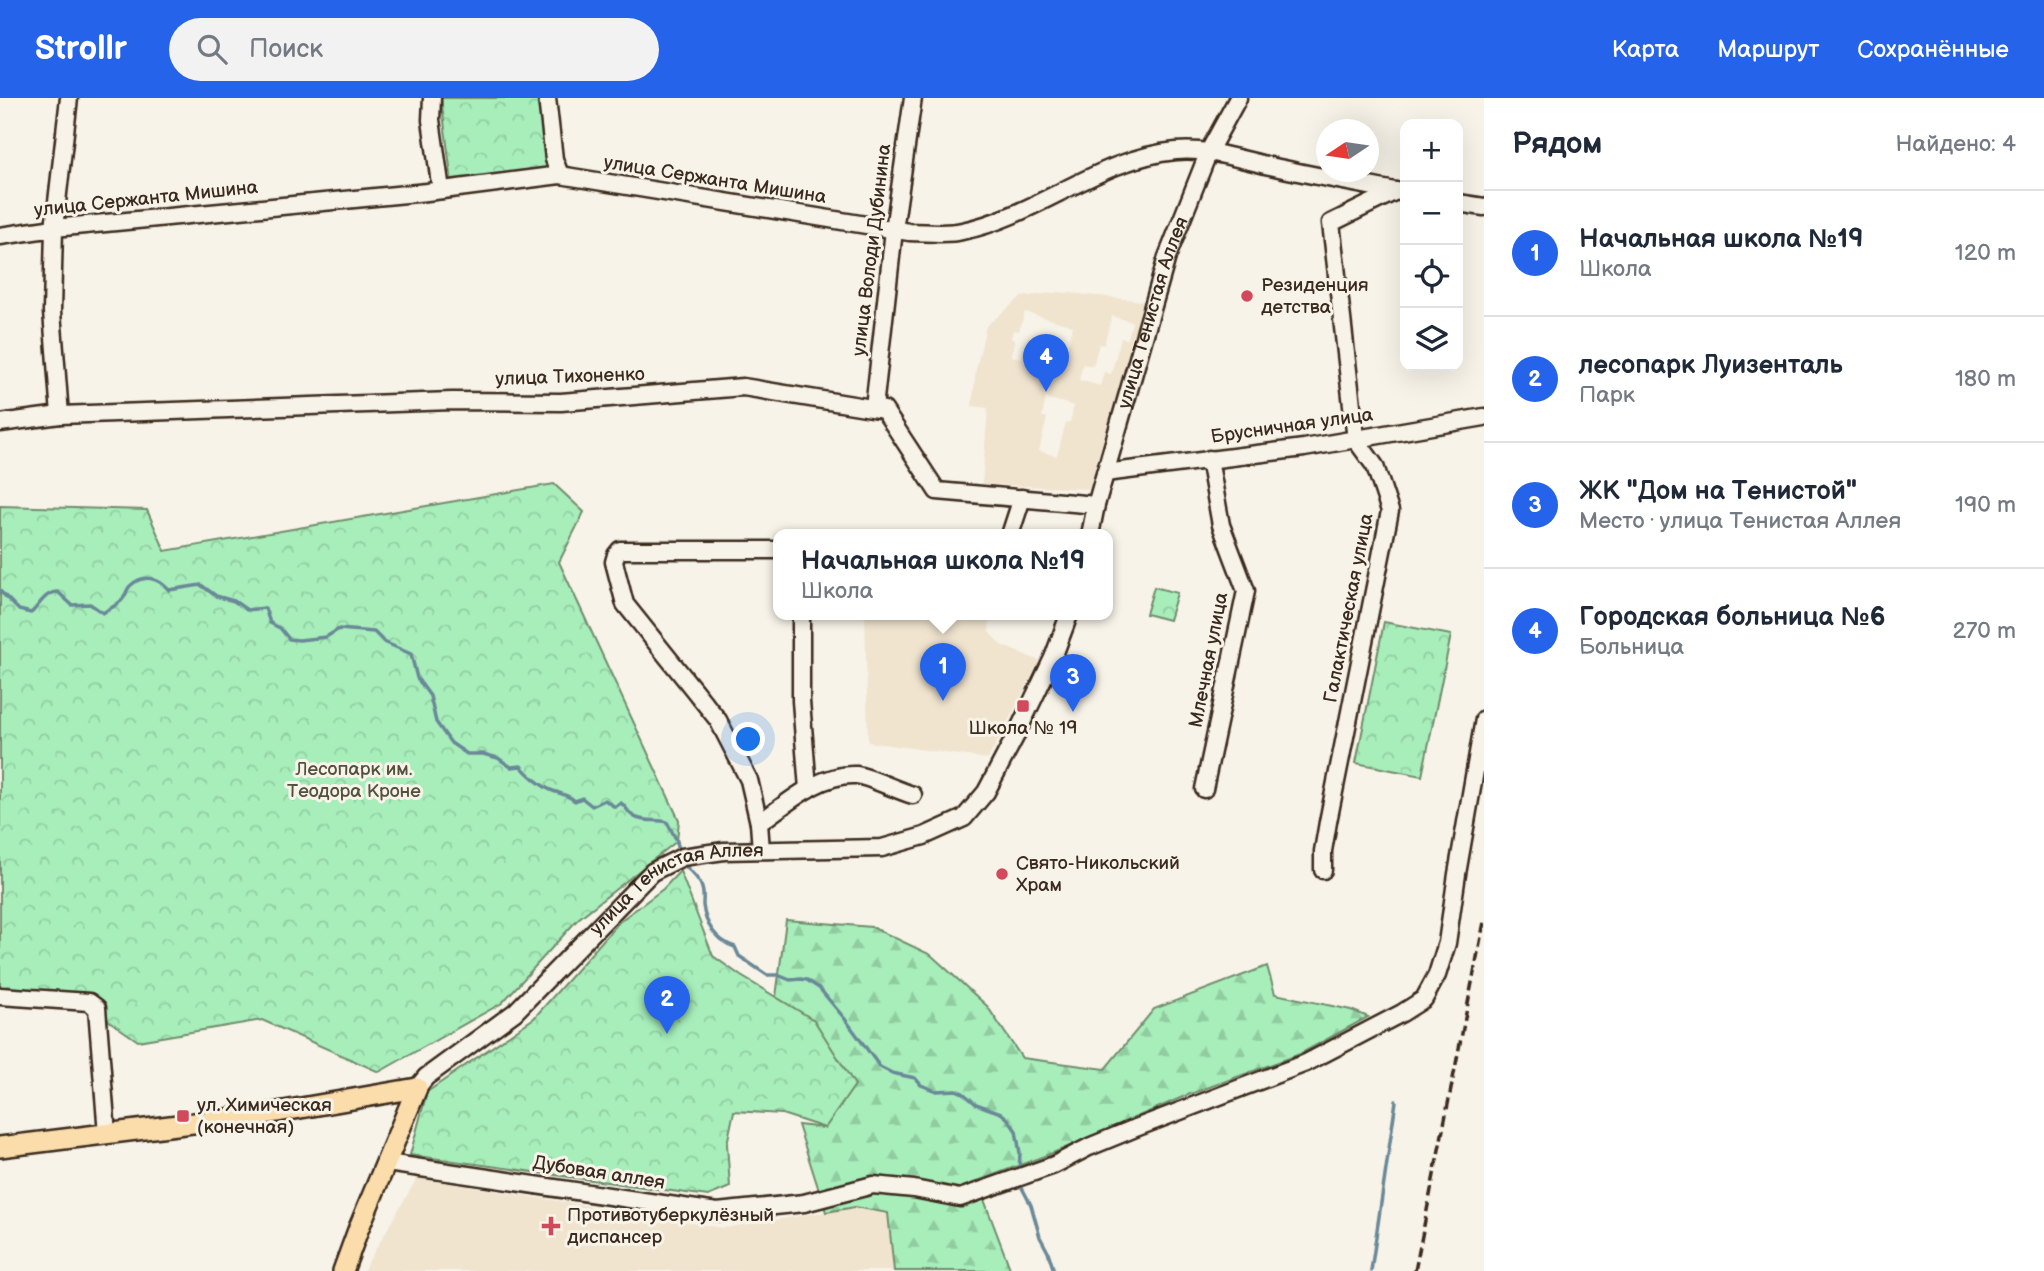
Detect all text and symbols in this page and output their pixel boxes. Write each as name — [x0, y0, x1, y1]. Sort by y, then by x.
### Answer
search box — [169, 18, 659, 81]
text: Strollr — [35, 29, 127, 69]
icon: search — [193, 30, 231, 68]
text: Поиск — [249, 34, 323, 65]
text: Карта — [1612, 35, 1679, 64]
text: Маршрут — [1717, 35, 1819, 64]
text: Сохранённые — [1857, 35, 2009, 64]
north arrow — [1316, 119, 1379, 182]
map controls — [1400, 119, 1463, 371]
button: + — [1400, 119, 1463, 182]
text: Рядом — [1512, 126, 1602, 162]
text: Найдено: 4 — [1896, 130, 2016, 158]
street label: улица Володи Дубинина — [848, 143, 896, 357]
street label: улица Сержанта Мишина — [602, 151, 828, 209]
street label: улица Сержанта Мишина — [33, 176, 259, 222]
button: − — [1400, 182, 1463, 245]
street label: улица Тенистая Аллея — [1113, 213, 1193, 412]
text: Начальная школа №19 — [1579, 224, 1863, 255]
text: 1 — [1530, 239, 1540, 267]
text: 120 m — [1955, 239, 2016, 267]
button: locate — [1400, 245, 1463, 308]
text: Школа — [1579, 255, 1652, 283]
place label: Резиденция детства — [1261, 274, 1369, 319]
marker: Резиденция детства — [1239, 288, 1255, 304]
button: layers — [1400, 308, 1463, 371]
pin: 4 — [1023, 334, 1069, 392]
text: лесопарк Луизенталь — [1579, 350, 1843, 381]
street label: улица Тихоненко — [495, 363, 645, 391]
text: 2 — [1528, 365, 1542, 393]
text: 180 m — [1955, 365, 2016, 393]
text: Парк — [1579, 381, 1635, 409]
street label: Брусничная улица — [1209, 403, 1375, 449]
text: ЖК "Дом на Тенистой" — [1579, 476, 1857, 507]
text: 3 — [1528, 491, 1542, 519]
text: 190 m — [1955, 491, 2016, 519]
text: Место · улица Тенистая Аллея — [1579, 507, 1901, 535]
street label: Галактическая улица — [1319, 511, 1379, 705]
popup — [773, 529, 1113, 620]
text: Начальная школа №19 — [801, 546, 1085, 577]
text: Школа — [801, 577, 873, 605]
street label: Млечная улица — [1185, 590, 1233, 730]
text: Городская больница №6 — [1579, 602, 1885, 633]
text: 4 — [1528, 617, 1542, 645]
text: 270 m — [1952, 617, 2016, 645]
text: Больница — [1579, 633, 1684, 661]
pin: 1 — [920, 643, 966, 701]
pin: 3 — [1050, 654, 1096, 712]
marker: Школа № 19 — [1015, 698, 1031, 714]
place label: Школа № 19 — [969, 717, 1077, 740]
your location — [731, 722, 765, 756]
park label: Лесопарк им. Теодора Кроне — [287, 758, 421, 803]
street label: улица Тенистая Аллея — [585, 839, 764, 940]
place label: Свято-Никольский Храм — [1016, 852, 1180, 897]
marker: Свято-Никольский Храм — [994, 866, 1010, 882]
pin: 2 — [644, 976, 690, 1034]
place label: ул. Химическая (конечная) — [197, 1094, 332, 1139]
marker: ул. Химическая (конечная) — [175, 1108, 191, 1124]
street label: Дубовая аллея — [531, 1151, 667, 1195]
place label: Противотуберкулёзный диспансер — [567, 1204, 774, 1249]
marker: Противотуберкулёзный диспансер — [541, 1216, 561, 1236]

